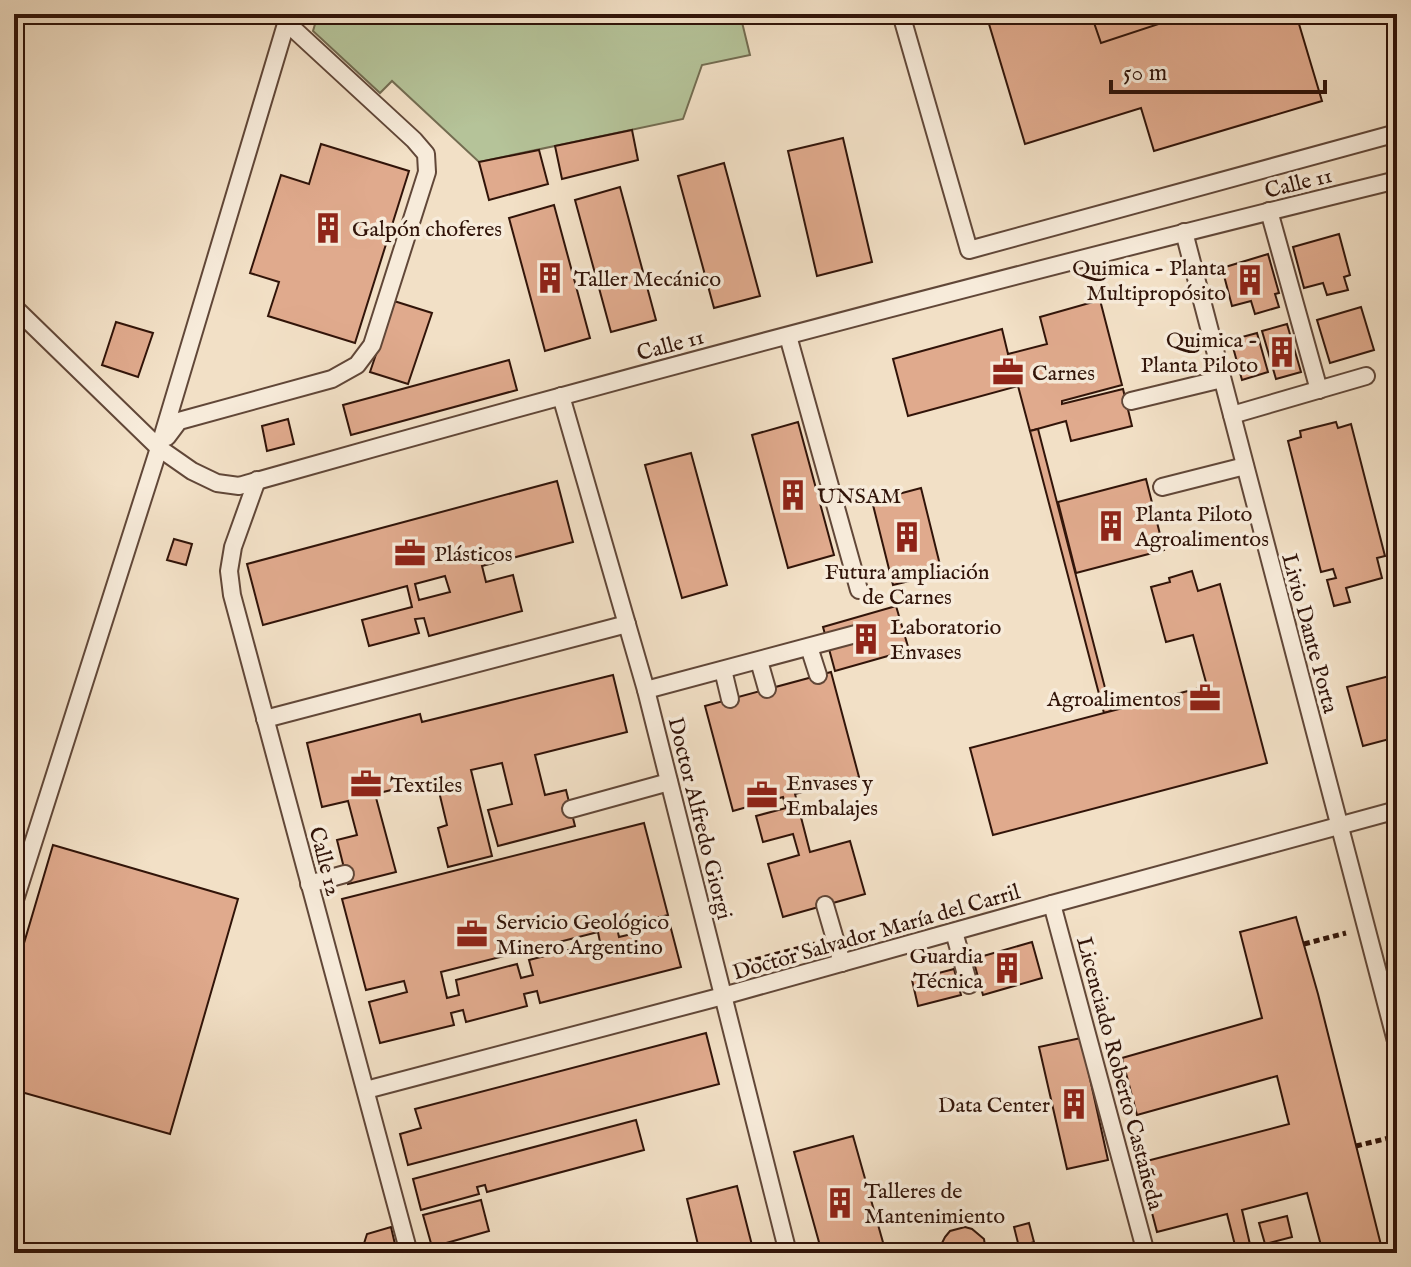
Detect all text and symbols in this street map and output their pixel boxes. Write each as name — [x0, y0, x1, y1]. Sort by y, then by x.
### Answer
scale bar — [1111, 44, 1325, 94]
text: 50 m — [1123, 58, 1167, 89]
street label: Calle 11 — [1262, 162, 1335, 206]
building icon: Galpón choferes — [311, 211, 345, 245]
place label: Galpón choferes — [352, 216, 502, 244]
place label: Quimica - Planta Multipropósito — [1072, 255, 1226, 308]
building icon: Taller Mecánico — [533, 261, 567, 295]
building icon: Quimica - Planta Multipropósito — [1233, 263, 1267, 297]
place label: Taller Mecánico — [574, 266, 721, 294]
street label: Calle 11 — [634, 324, 707, 368]
place label: Quimica - Planta Piloto — [1141, 327, 1258, 380]
building icon: Quimica - Planta Piloto — [1265, 335, 1299, 369]
office icon: Carnes — [991, 355, 1025, 389]
place label: Carnes — [1032, 360, 1095, 388]
building icon: UNSAM — [776, 478, 810, 512]
place label: UNSAM — [817, 483, 902, 511]
place label: Planta Piloto Agroalimentos — [1134, 501, 1269, 554]
building icon: Planta Piloto Agroalimentos — [1094, 509, 1128, 543]
building icon: Futura ampliación de Carnes — [890, 520, 924, 554]
office icon: Plásticos — [393, 536, 427, 570]
place label: Plásticos — [434, 541, 512, 569]
street label: Livio Dante Porta — [1274, 551, 1344, 717]
place label: Futura ampliación de Carnes — [824, 559, 990, 612]
place label: Laboratorio Envases — [890, 614, 1001, 667]
building icon: Laboratorio Envases — [849, 622, 883, 656]
office icon: Agroalimentos — [1188, 681, 1222, 715]
place label: Agroalimentos — [1046, 686, 1181, 714]
street label: Doctor Alfredo Giorgi — [660, 714, 738, 923]
office icon: Textiles — [349, 767, 383, 801]
place label: Envases y Embalajes — [786, 770, 878, 823]
place label: Textiles — [390, 772, 462, 800]
office icon: Envases y Embalajes — [745, 778, 779, 812]
street label: Calle 12 — [301, 824, 347, 899]
street label: Doctor Salvador María del Carril — [730, 878, 1023, 987]
place label: Servicio Geológico Minero Argentino — [496, 909, 669, 962]
office icon: Servicio Geológico Minero Argentino — [455, 917, 489, 951]
street label: Licenciado Roberto Castañeda — [1069, 934, 1169, 1214]
place label: Guardia Técnica — [909, 943, 983, 996]
building icon: Guardia Técnica — [990, 951, 1024, 985]
building icon: Data Center — [1057, 1087, 1091, 1121]
place label: Data Center — [938, 1092, 1050, 1120]
place label: Talleres de Mantenimiento — [864, 1178, 1005, 1231]
building icon: Talleres de Mantenimiento — [823, 1186, 857, 1220]

